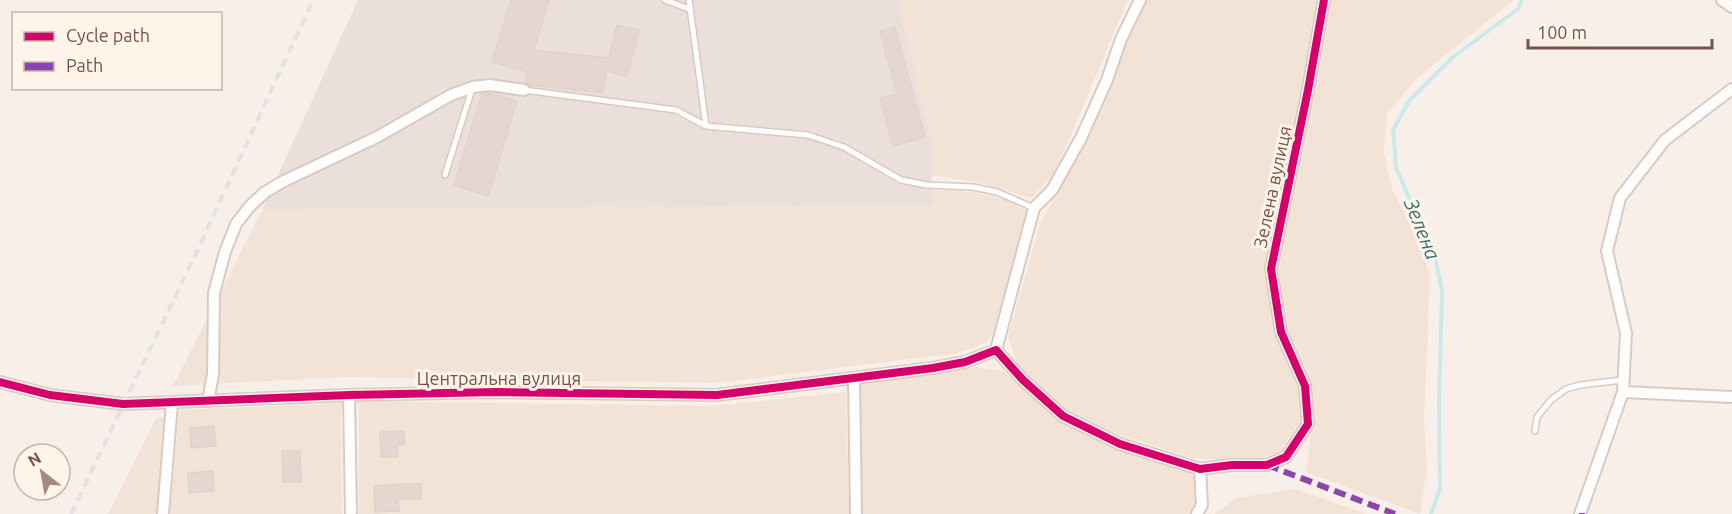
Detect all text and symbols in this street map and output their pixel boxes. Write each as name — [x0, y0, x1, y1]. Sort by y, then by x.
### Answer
legend — [12, 12, 222, 90]
scale bar — [1528, 12, 1712, 50]
text: 100 m — [1537, 22, 1587, 42]
text: Cycle path — [66, 25, 150, 45]
text: Path — [66, 55, 103, 75]
street label: Зелена вулиця — [1249, 124, 1295, 250]
water label: Зелена — [1399, 194, 1445, 263]
street label: Центральна вулиця — [417, 368, 581, 388]
north arrow — [12, 442, 72, 502]
text: N — [25, 448, 44, 470]

